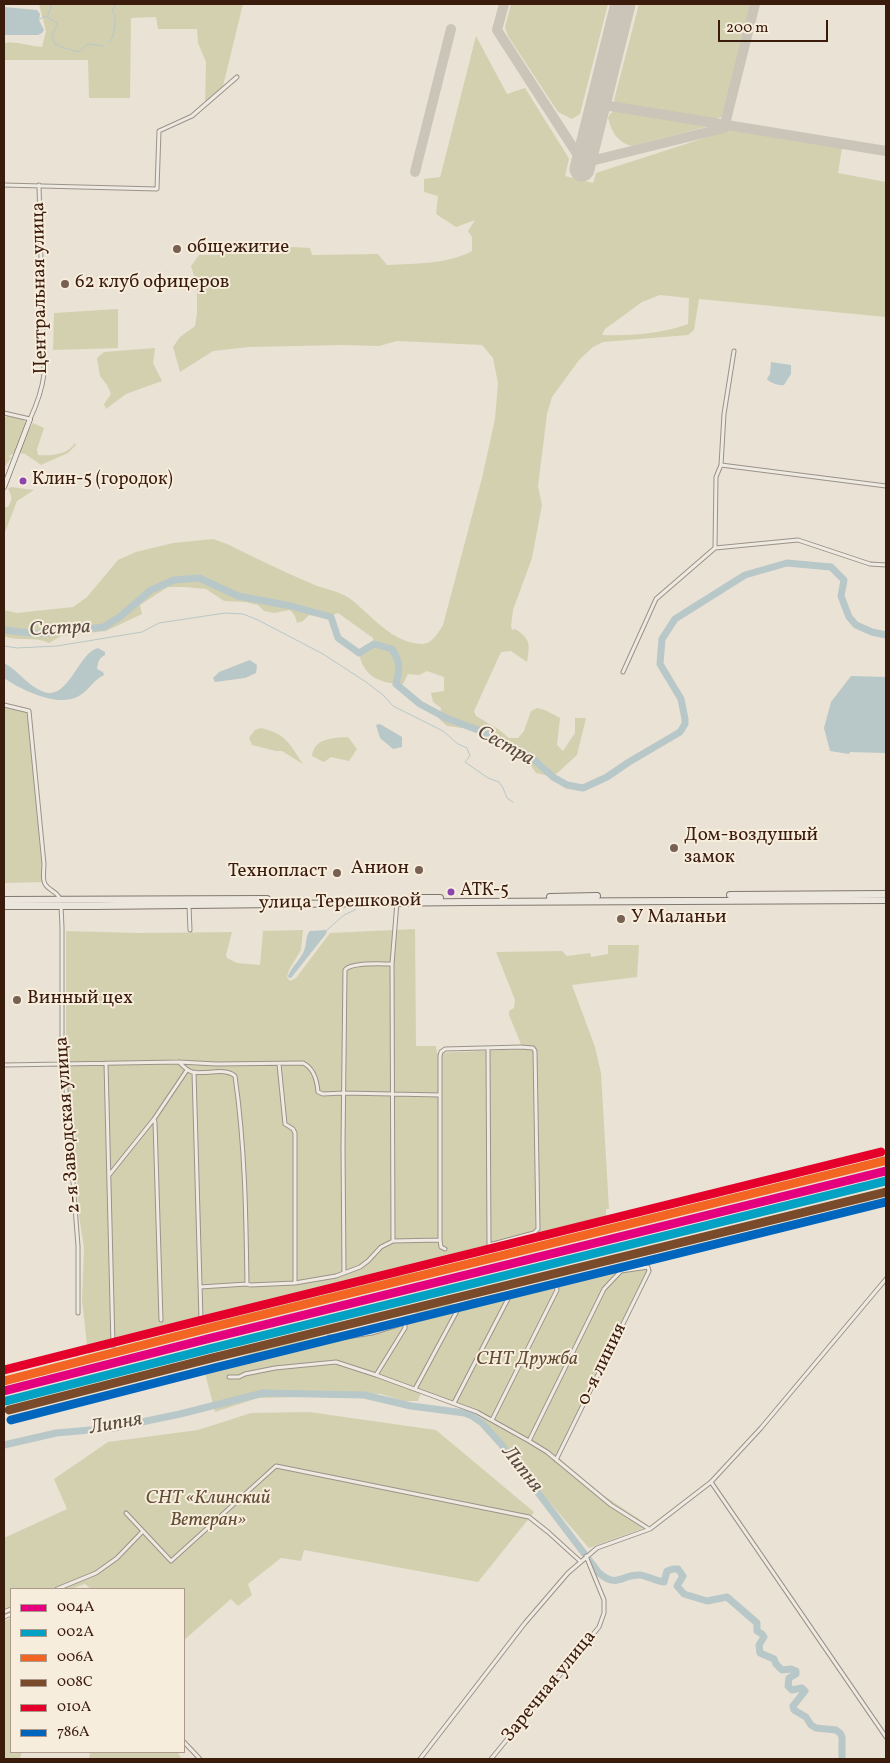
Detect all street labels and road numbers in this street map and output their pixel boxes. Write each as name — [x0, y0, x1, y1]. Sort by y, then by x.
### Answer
street label: Центральная улица — [28, 202, 54, 374]
street label: улица Терешковой — [259, 890, 421, 916]
street label: 2-я Заводская улица — [51, 1036, 87, 1214]
street label: 0-я линия — [573, 1320, 633, 1410]
street label: Заречная улица — [498, 1626, 602, 1748]

